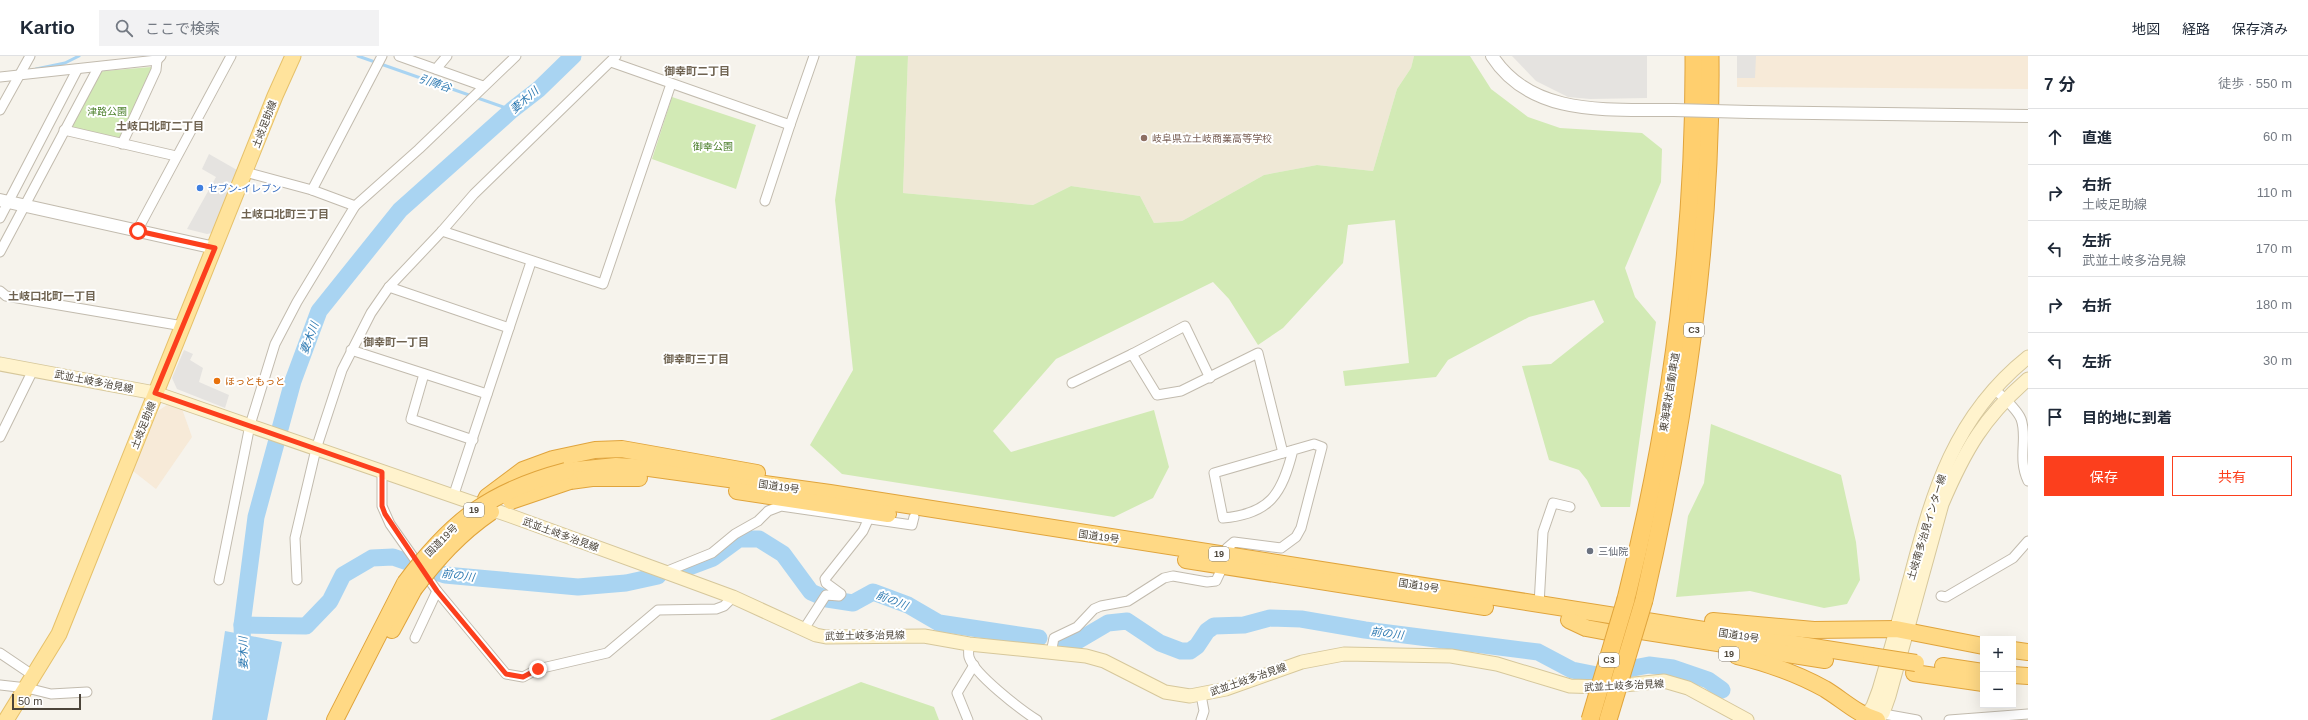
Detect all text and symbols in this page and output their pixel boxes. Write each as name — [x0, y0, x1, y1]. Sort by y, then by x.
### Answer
search box — [99, 10, 379, 46]
text: Kartio — [20, 17, 75, 38]
icon: search — [113, 17, 135, 39]
text: ここで検索 — [145, 20, 220, 37]
text: 地図 — [2132, 21, 2160, 37]
text: 経路 — [2182, 21, 2210, 37]
text: 保存済み — [2232, 21, 2288, 37]
district label: 御幸町二丁目 — [664, 65, 730, 77]
water label: 引陣谷 — [417, 72, 453, 94]
text: 7 分 — [2044, 75, 2075, 94]
text: 徒歩 · 550 m — [2218, 76, 2292, 91]
water label: 妻木川 — [508, 84, 541, 115]
street label: 土岐足助線 — [250, 99, 279, 149]
park label: 津路公園 — [87, 106, 127, 117]
district label: 土岐口北町二丁目 — [116, 120, 204, 132]
icon: ahead — [2044, 126, 2066, 148]
text: 直進 — [2082, 129, 2112, 146]
text: 60 m — [2263, 129, 2292, 144]
marker: 岐阜県立土岐商業高等学校 — [1139, 133, 1149, 143]
place label: 岐阜県立土岐商業高等学校 — [1152, 133, 1272, 144]
park label: 御幸公園 — [693, 141, 733, 152]
text: 右折 — [2082, 176, 2112, 193]
icon: right — [2044, 182, 2066, 204]
marker: セブン-イレブン — [195, 183, 205, 193]
place label: セブン-イレブン — [208, 183, 281, 194]
text: 110 m — [2257, 185, 2292, 200]
text: 土岐足助線 — [2082, 197, 2147, 212]
district label: 土岐口北町三丁目 — [241, 208, 329, 220]
route start — [129, 222, 147, 240]
text: 左折 — [2082, 232, 2112, 249]
icon: left — [2044, 238, 2066, 260]
text: 170 m — [2256, 241, 2292, 256]
text: 武並土岐多治見線 — [2082, 253, 2186, 268]
district label: 土岐口北町一丁目 — [8, 290, 96, 302]
icon: right — [2044, 294, 2066, 316]
text: 右折 — [2082, 297, 2112, 314]
text: 180 m — [2256, 297, 2292, 312]
water label: 妻木川 — [298, 320, 321, 356]
road number: C3 — [1684, 323, 1704, 337]
district label: 御幸町一丁目 — [363, 336, 429, 348]
icon: left — [2044, 350, 2066, 372]
street label: 東海環状自動車道 — [1658, 352, 1681, 432]
district label: 御幸町三丁目 — [663, 353, 729, 365]
text: 左折 — [2082, 353, 2112, 370]
text: 30 m — [2263, 353, 2292, 368]
street label: 武並土岐多治見線 — [54, 368, 134, 395]
marker: ほっともっと — [212, 376, 222, 386]
place label: ほっともっと — [225, 376, 285, 387]
street label: 土岐足助線 — [129, 400, 158, 450]
icon: arrive — [2044, 406, 2066, 428]
text: 目的地に到着 — [2082, 409, 2172, 426]
button: 保存 — [2044, 456, 2164, 496]
button: 共有 — [2172, 456, 2292, 496]
street label: 土岐南多治見インター線 — [1905, 473, 1948, 581]
street label: 国道19号 — [758, 478, 800, 495]
road number: 19 — [464, 503, 484, 517]
street label: 武並土岐多治見線 — [521, 516, 600, 553]
street label: 国道19号 — [423, 522, 460, 559]
street label: 国道19号 — [1078, 528, 1120, 545]
marker: 三仙院 — [1585, 546, 1595, 556]
place label: 三仙院 — [1598, 546, 1628, 557]
road number: 19 — [1209, 547, 1229, 561]
water label: 前の川 — [441, 567, 476, 583]
street label: 国道19号 — [1398, 577, 1440, 594]
water label: 前の川 — [874, 588, 910, 612]
water label: 前の川 — [1370, 625, 1405, 641]
street label: 国道19号 — [1718, 627, 1760, 644]
street label: 武並土岐多治見線 — [825, 629, 905, 642]
water label: 妻木川 — [237, 635, 249, 670]
map controls — [1980, 636, 2016, 708]
button: + — [1980, 636, 2016, 672]
road number: 19 — [1719, 647, 1739, 661]
road number: C3 — [1599, 653, 1619, 667]
route end — [529, 660, 547, 678]
street label: 武並土岐多治見線 — [1209, 661, 1288, 698]
button: − — [1980, 672, 2016, 708]
street label: 武並土岐多治見線 — [1584, 678, 1664, 693]
scale bar — [12, 692, 81, 711]
text: 50 m — [18, 695, 42, 707]

